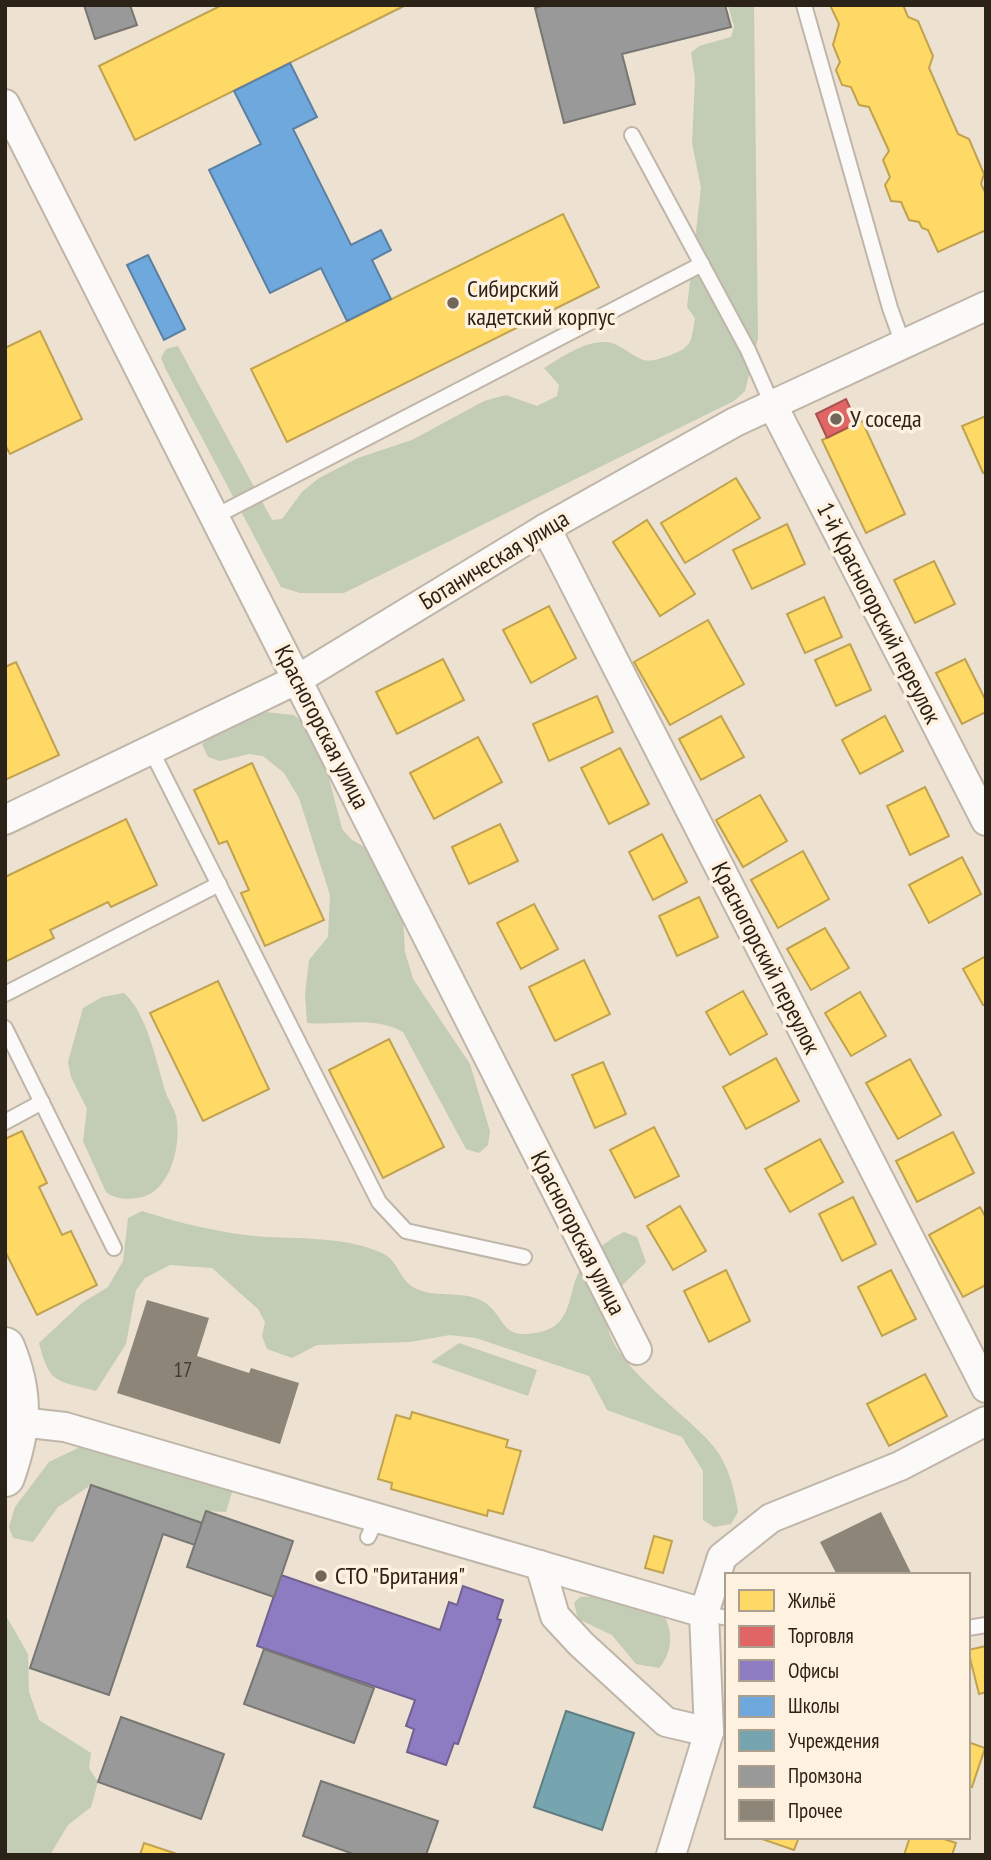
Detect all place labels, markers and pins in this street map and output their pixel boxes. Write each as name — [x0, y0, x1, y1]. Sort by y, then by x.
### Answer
place label: Сибирский кадетский корпус — [467, 273, 616, 332]
marker: Сибирский кадетский корпус — [445, 295, 461, 311]
place label: У соседа — [850, 403, 922, 434]
marker: У соседа — [828, 411, 844, 427]
place label: СТО "Британия" — [335, 1560, 465, 1591]
marker: СТО "Британия" — [313, 1568, 329, 1584]

